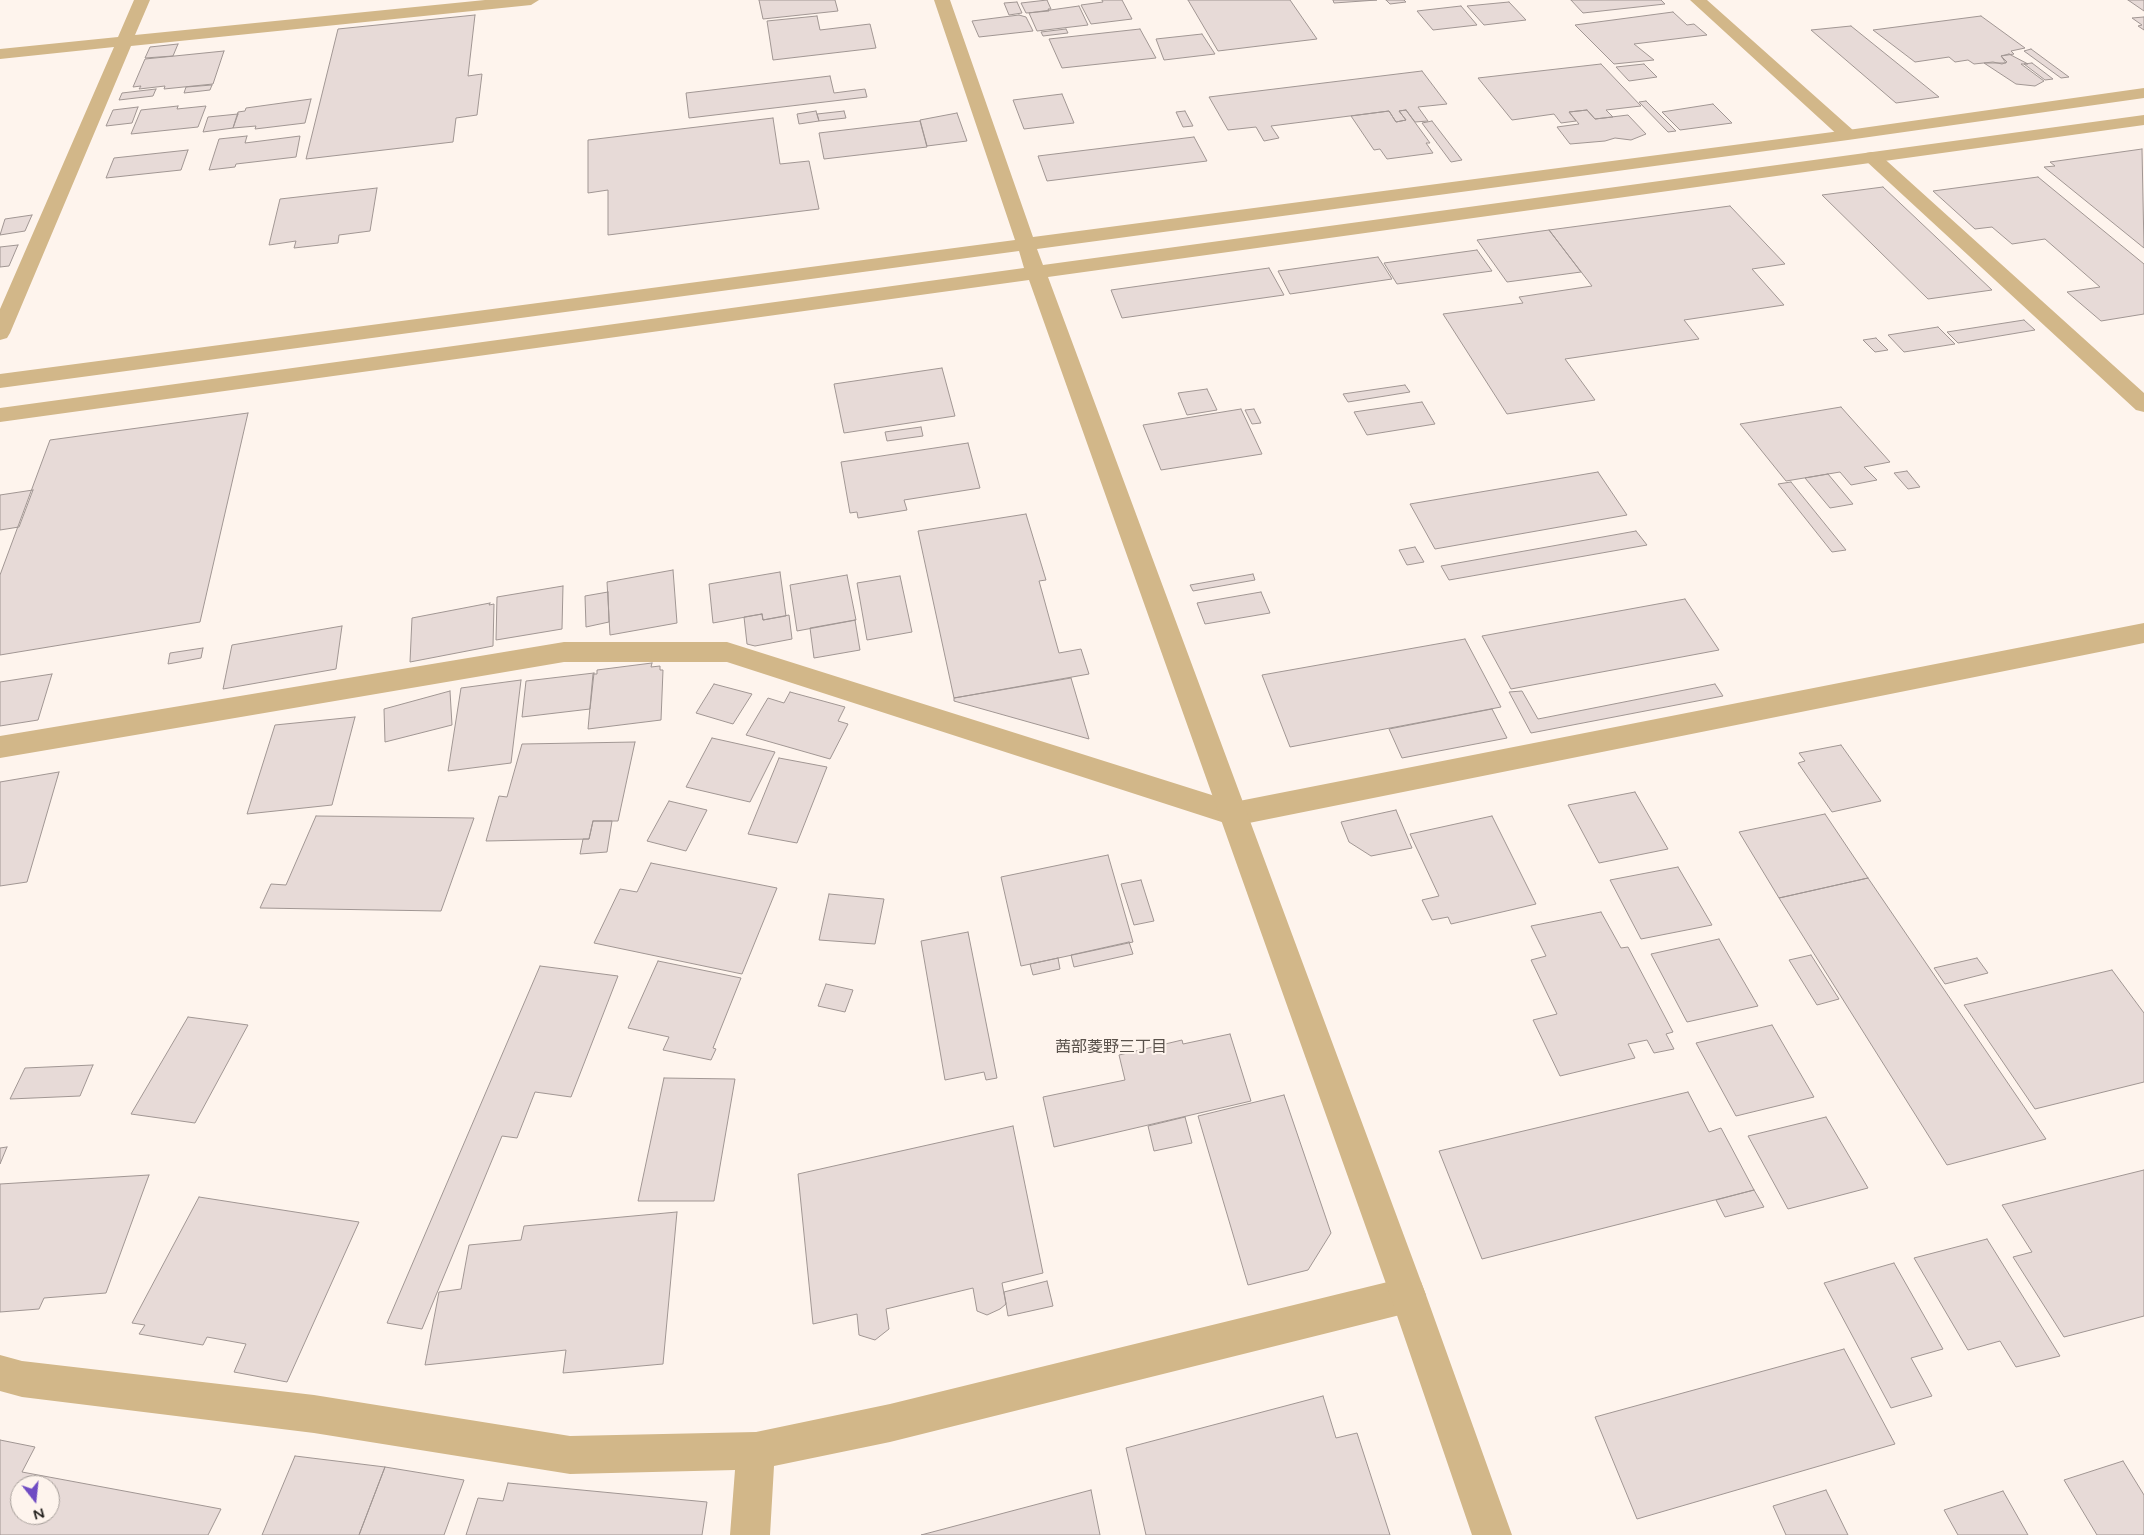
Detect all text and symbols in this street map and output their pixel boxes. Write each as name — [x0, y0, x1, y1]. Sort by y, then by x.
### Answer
district label: 茜部菱野三丁目 — [1055, 1038, 1167, 1058]
north arrow — [10, 1475, 60, 1525]
text: N — [31, 1504, 47, 1524]

